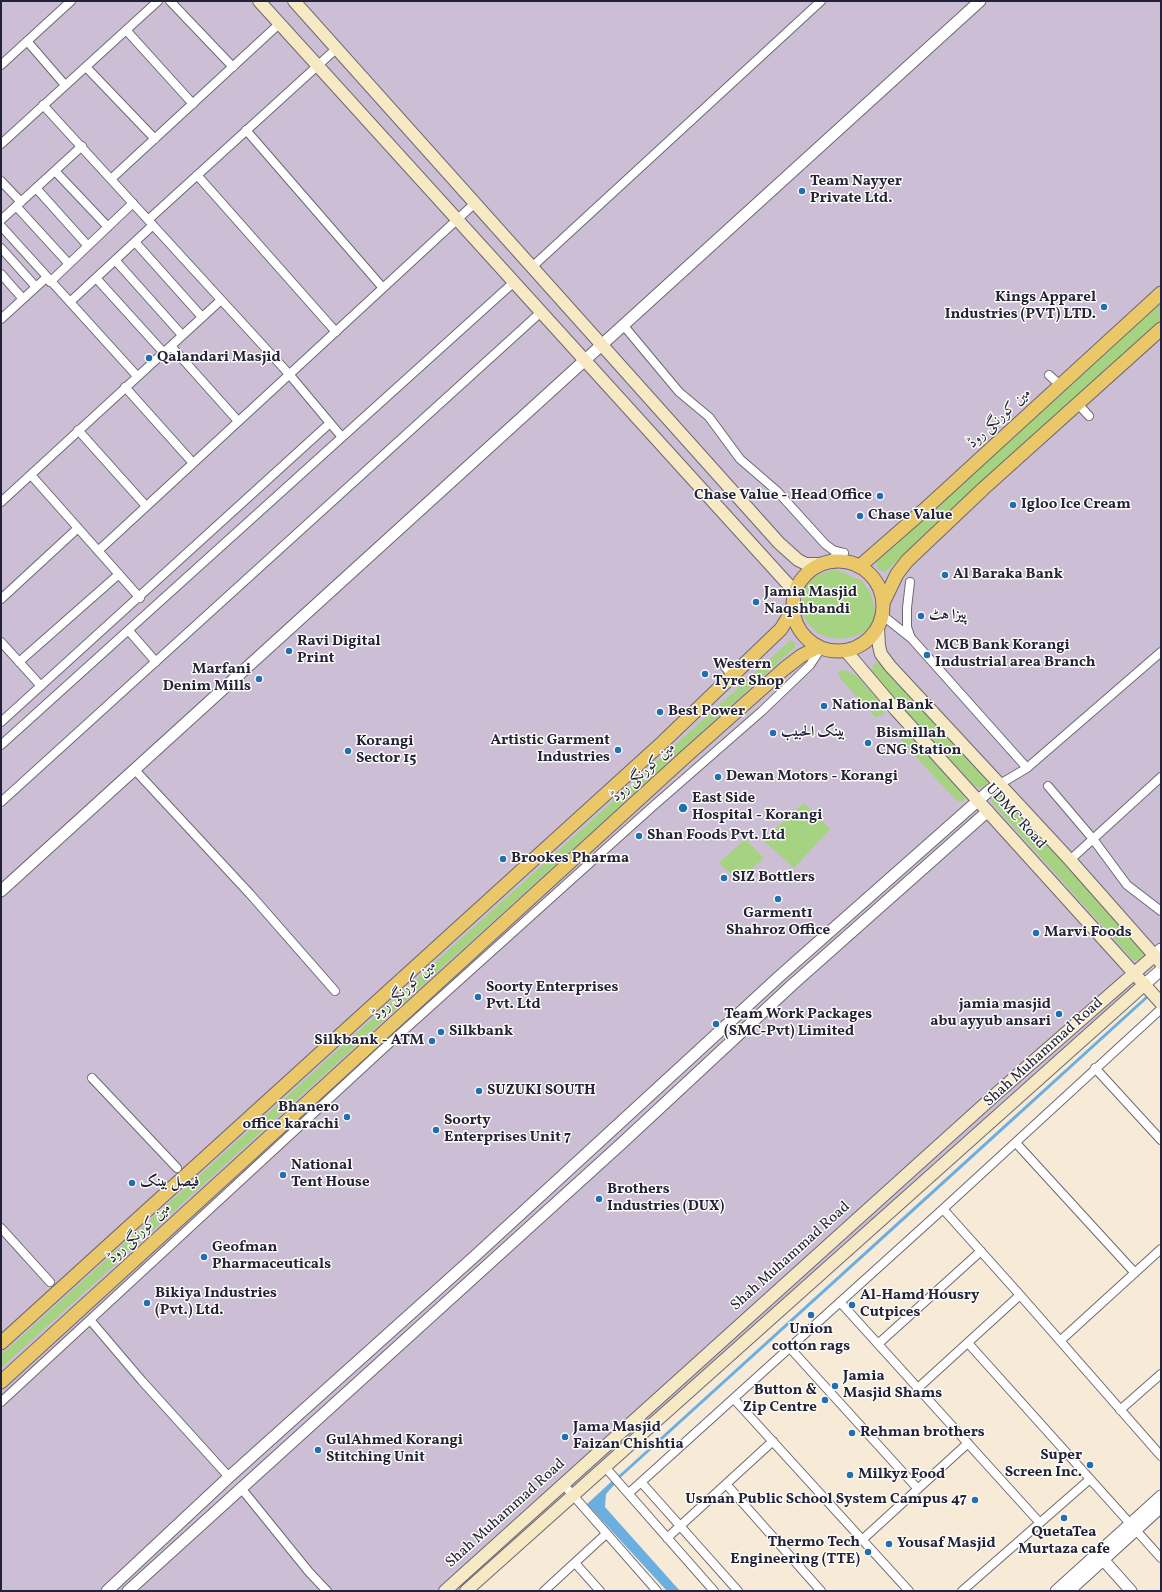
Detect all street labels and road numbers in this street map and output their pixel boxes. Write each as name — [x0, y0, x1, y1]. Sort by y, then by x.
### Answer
street label: مین کورنگی روڈ — [965, 385, 1035, 453]
street label: مین کورنگی روڈ — [608, 739, 680, 807]
street label: UDMC Road — [981, 781, 1049, 853]
street label: مین کورنگی روڈ — [369, 957, 441, 1025]
street label: Shah Muhammad Road — [981, 995, 1107, 1111]
street label: Shah Muhammad Road — [728, 1199, 854, 1315]
street label: مین کورنگی روڈ — [105, 1200, 175, 1268]
street label: Shah Muhammad Road — [443, 1456, 569, 1572]

